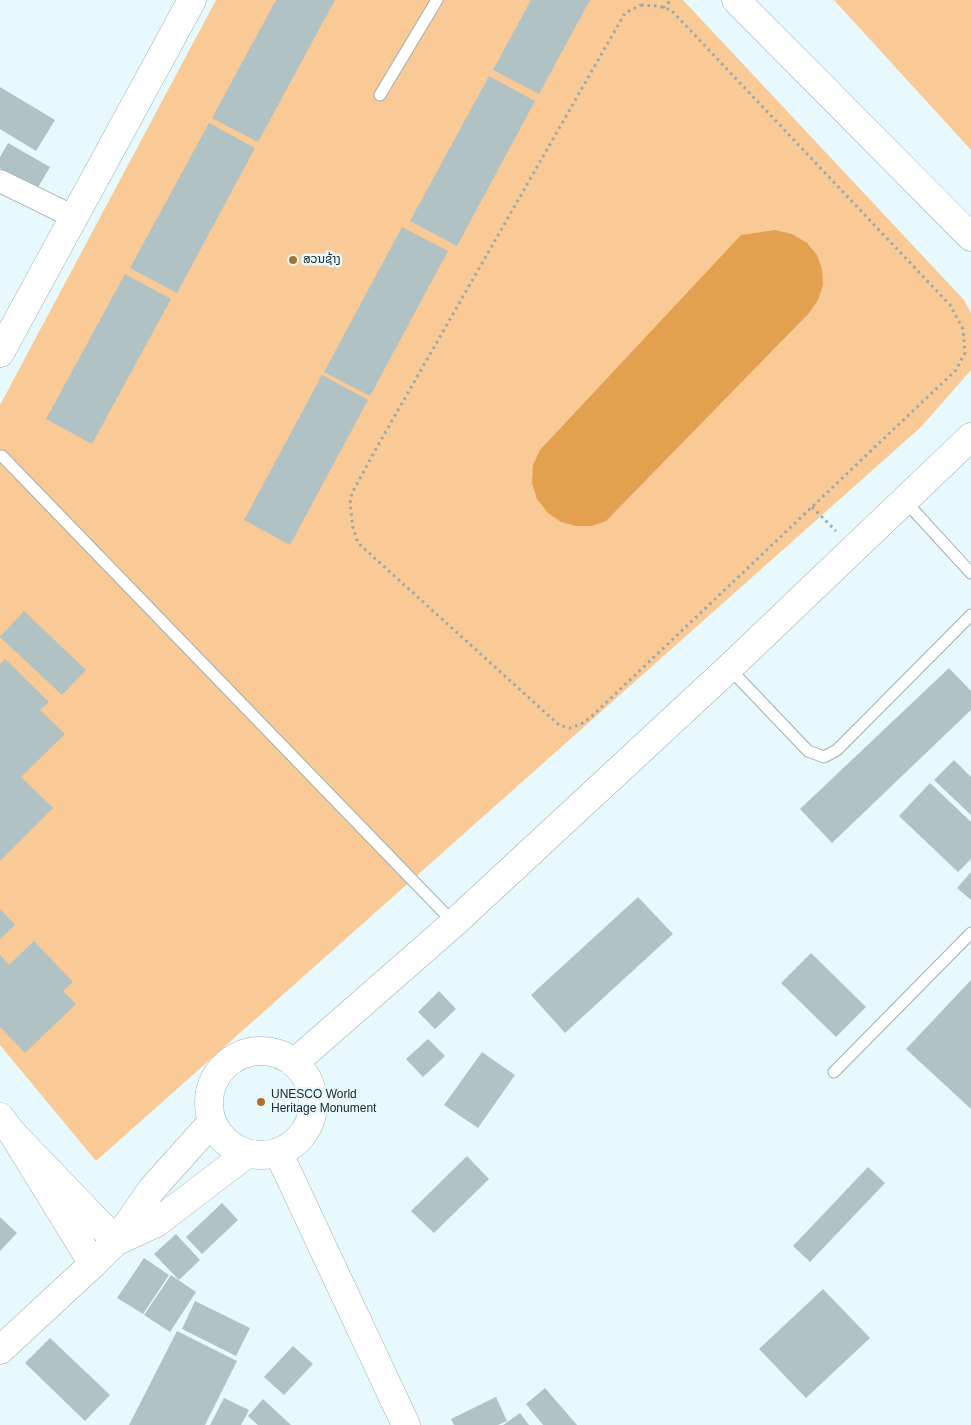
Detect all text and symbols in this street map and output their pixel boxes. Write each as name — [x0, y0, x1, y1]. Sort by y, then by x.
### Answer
place label: ສວນຊ້າງ — [303, 253, 341, 267]
marker: ສວນຊ້າງ — [287, 254, 299, 266]
place label: UNESCO World Heritage Monument — [271, 1088, 376, 1116]
marker: UNESCO World Heritage Monument — [255, 1096, 267, 1108]

